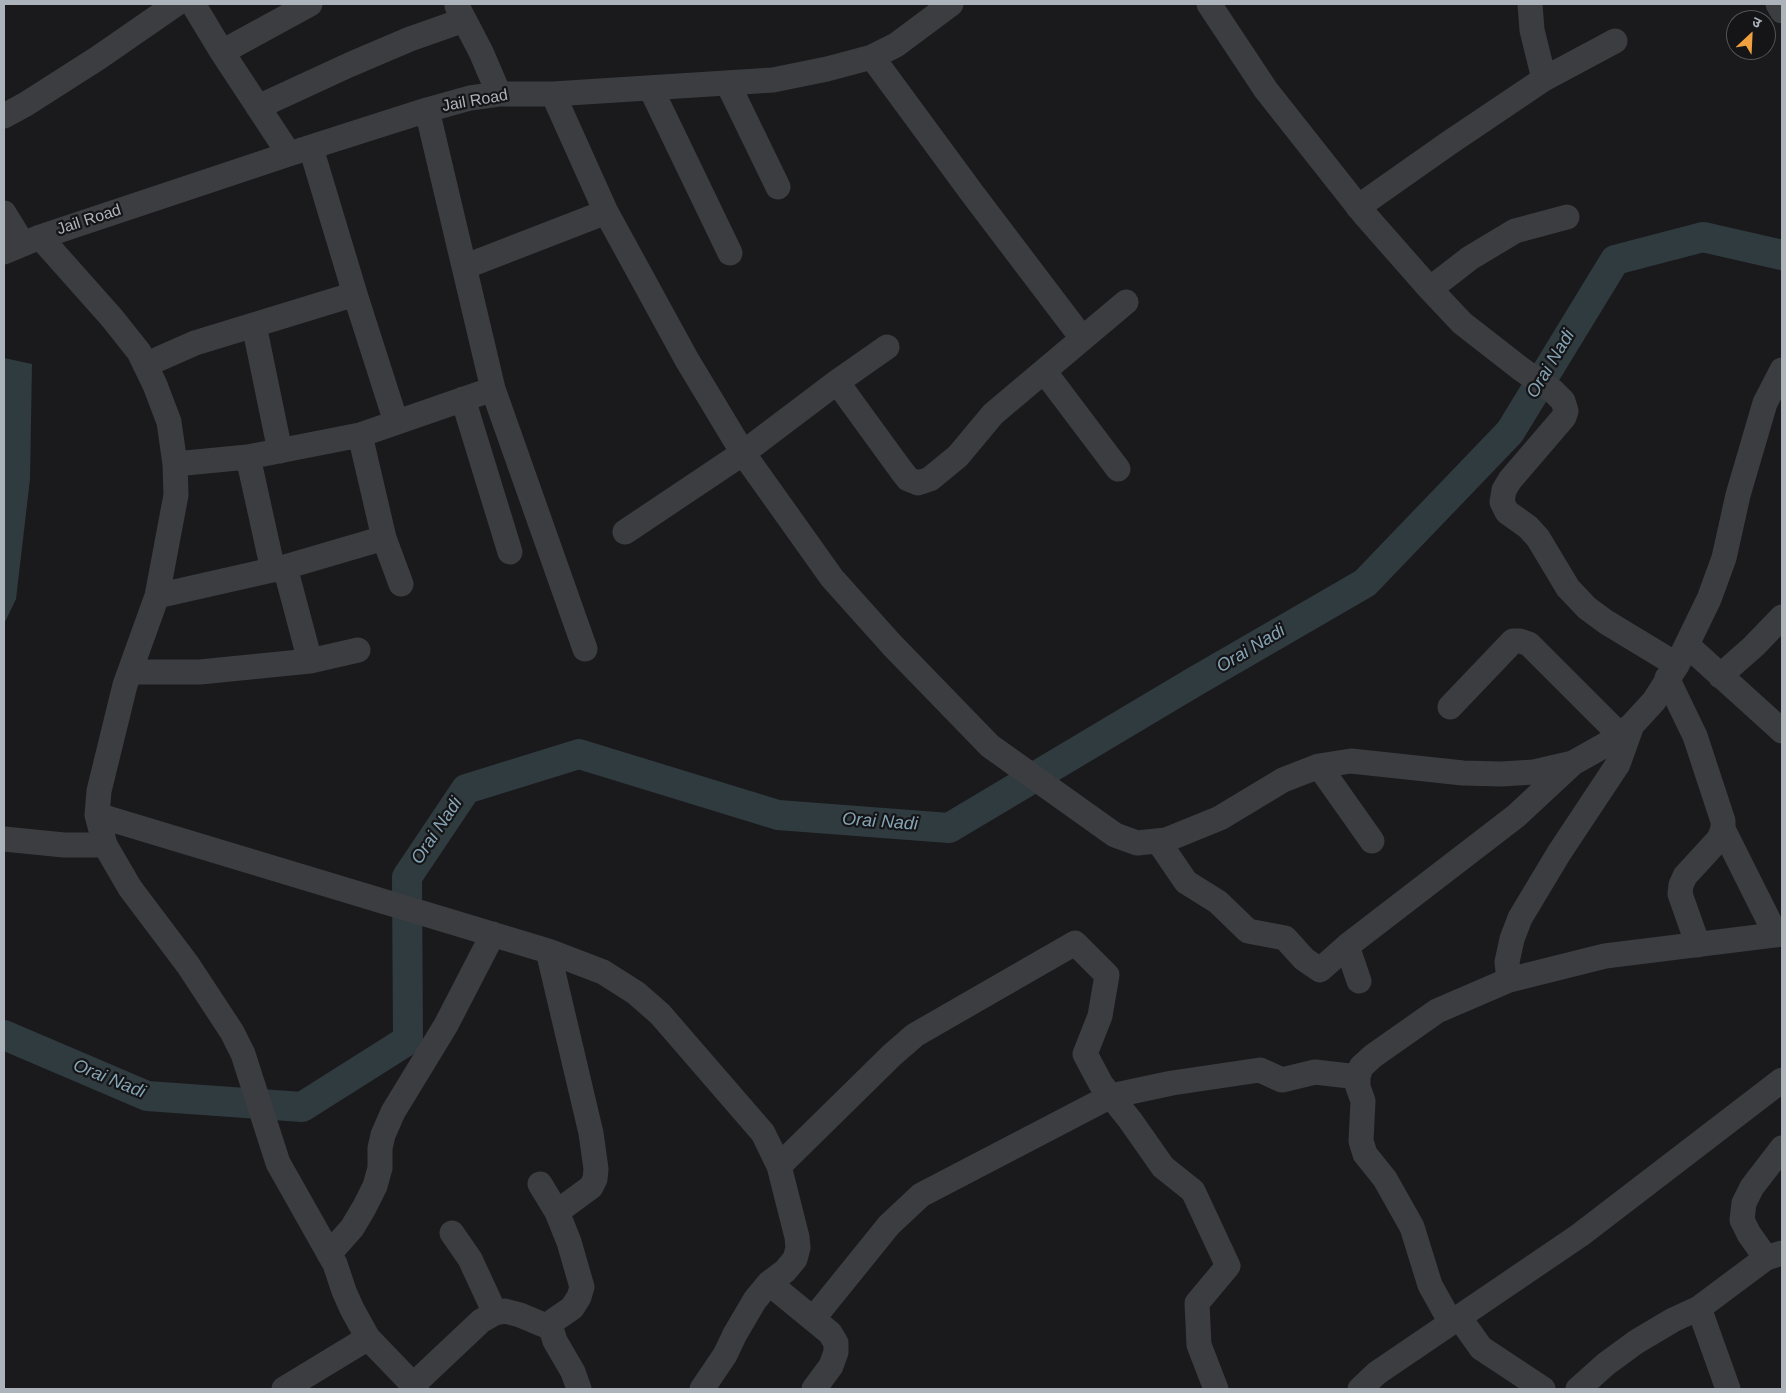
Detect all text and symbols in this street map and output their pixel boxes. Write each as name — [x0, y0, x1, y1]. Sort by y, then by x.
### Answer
north arrow — [1726, 10, 1776, 60]
text: उ — [1750, 13, 1764, 31]
street label: Jail Road — [440, 86, 510, 116]
street label: Jail Road — [54, 201, 124, 239]
water label: Orai Nadi — [1522, 326, 1580, 402]
water label: Orai Nadi — [1213, 620, 1289, 678]
water label: Orai Nadi — [407, 793, 467, 869]
water label: Orai Nadi — [841, 809, 919, 835]
water label: Orai Nadi — [70, 1055, 148, 1103]

